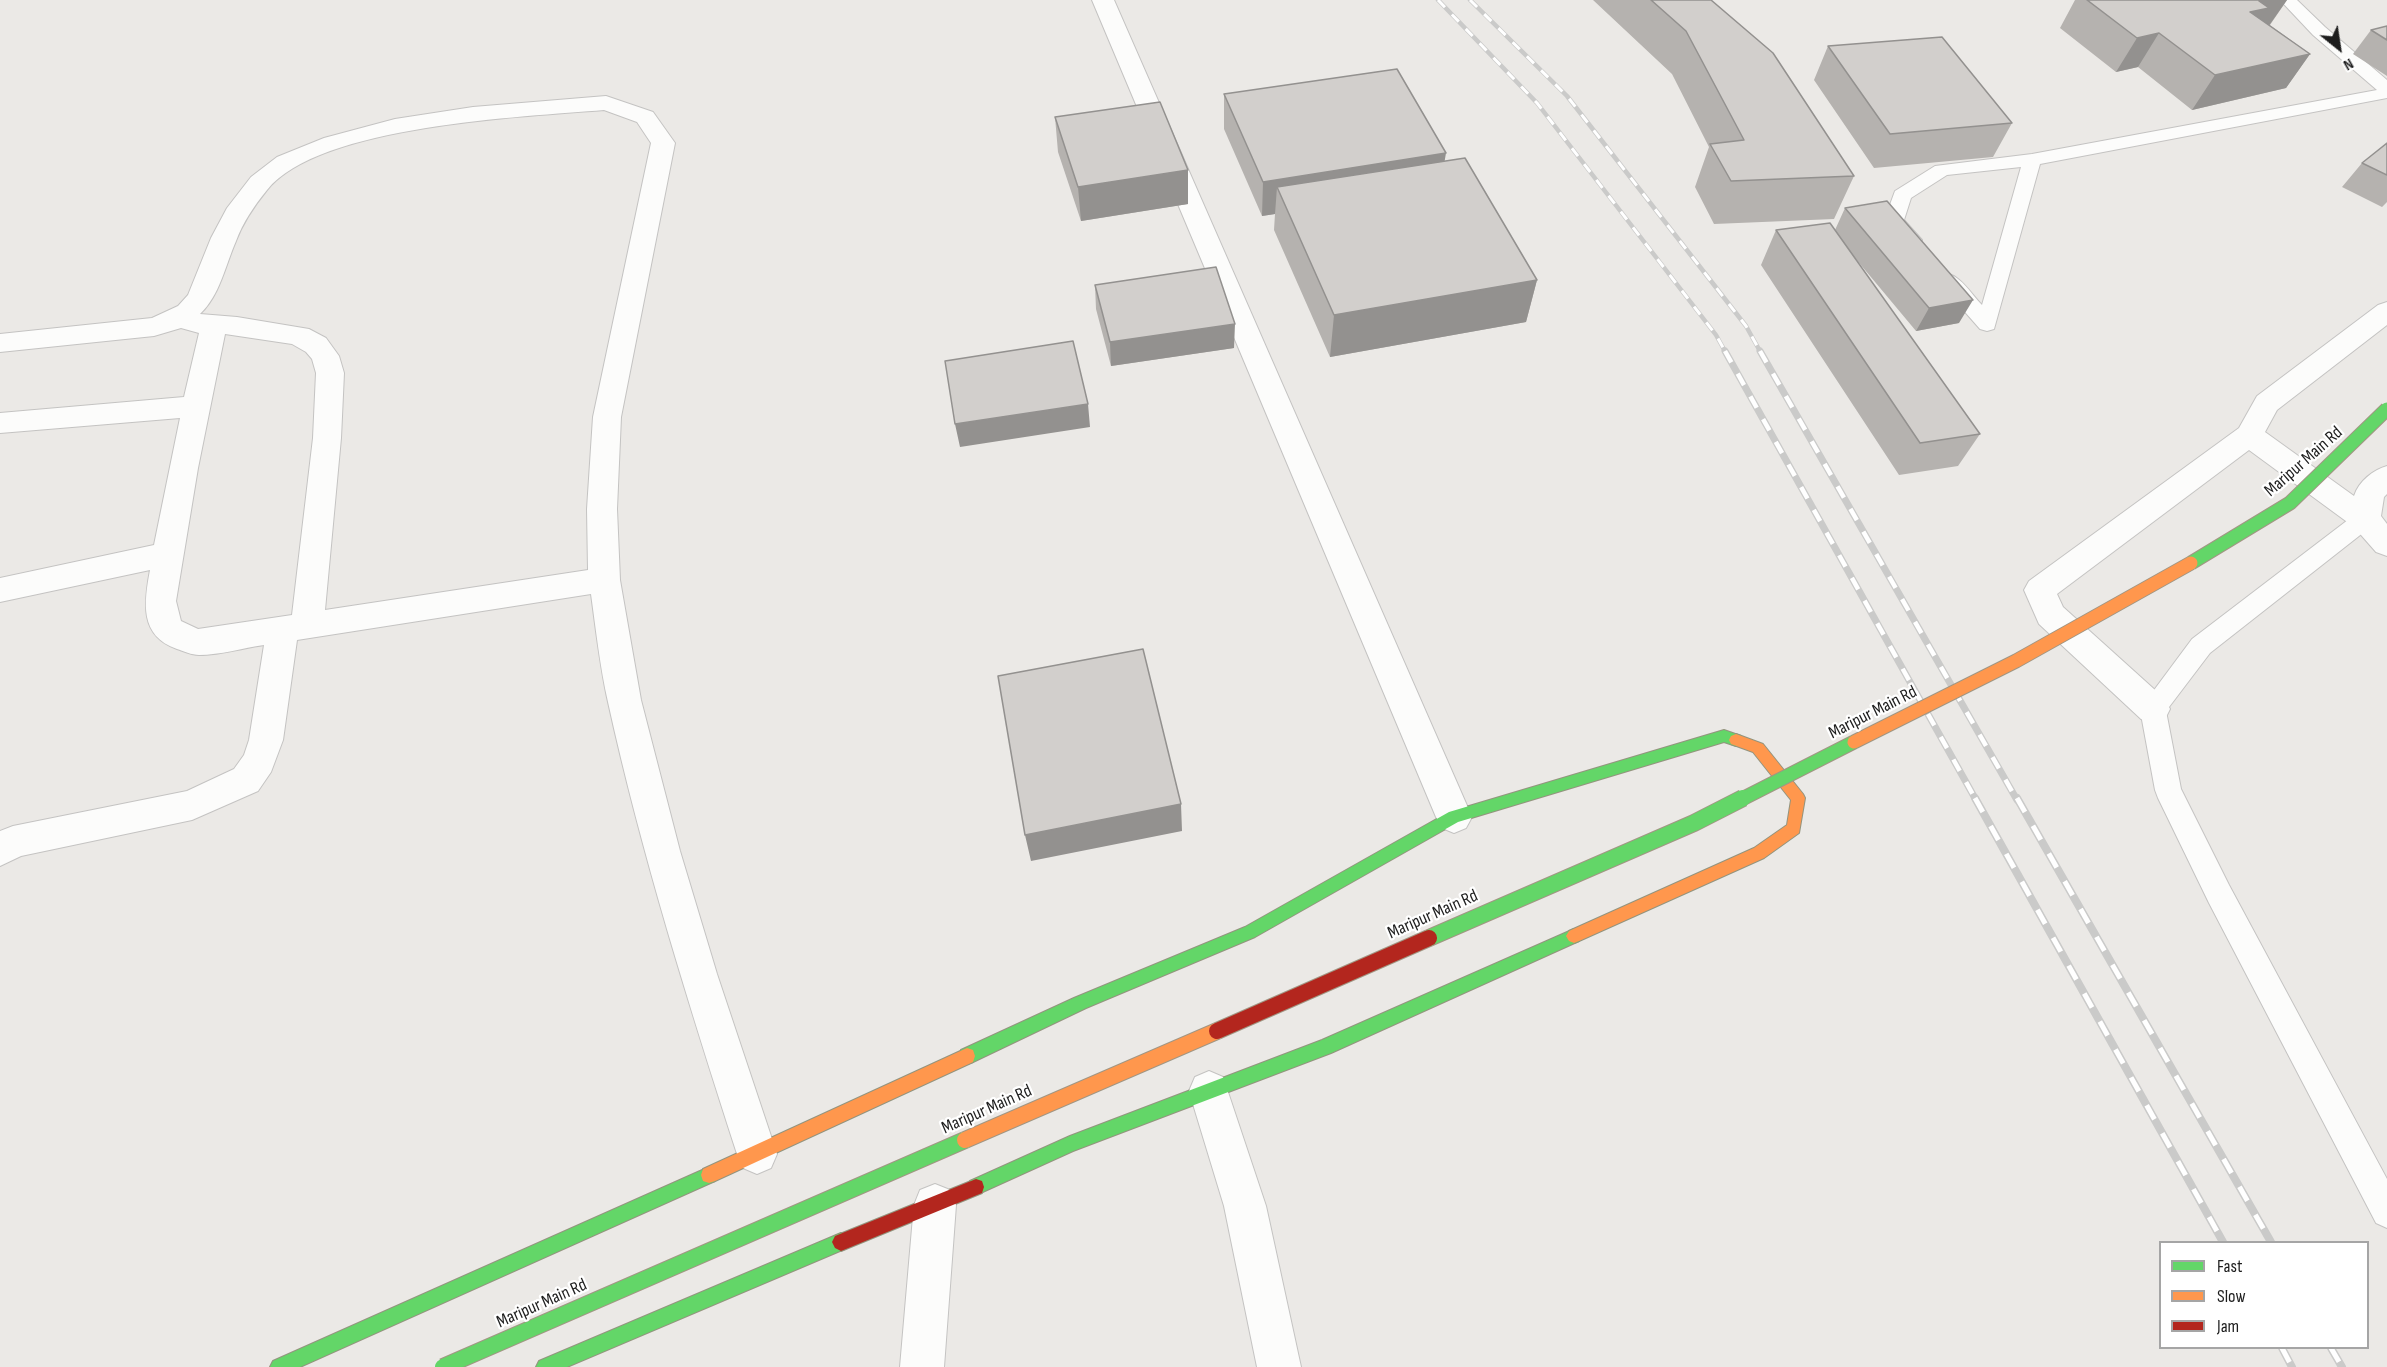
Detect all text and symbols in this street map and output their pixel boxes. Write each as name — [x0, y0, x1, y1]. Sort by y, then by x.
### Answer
north arrow — [2309, 18, 2369, 78]
text: N — [2340, 54, 2357, 74]
street label: Maripur Main Rd — [2261, 422, 2347, 502]
street label: Maripur Main Rd — [1825, 682, 1921, 744]
street label: Maripur Main Rd — [1385, 886, 1481, 944]
street label: Maripur Main Rd — [939, 1081, 1035, 1139]
legend — [2159, 1241, 2369, 1349]
text: Fast — [2217, 1256, 2242, 1277]
street label: Maripur Main Rd — [494, 1275, 590, 1333]
text: Slow — [2217, 1286, 2246, 1307]
text: Jam — [2217, 1316, 2239, 1337]

